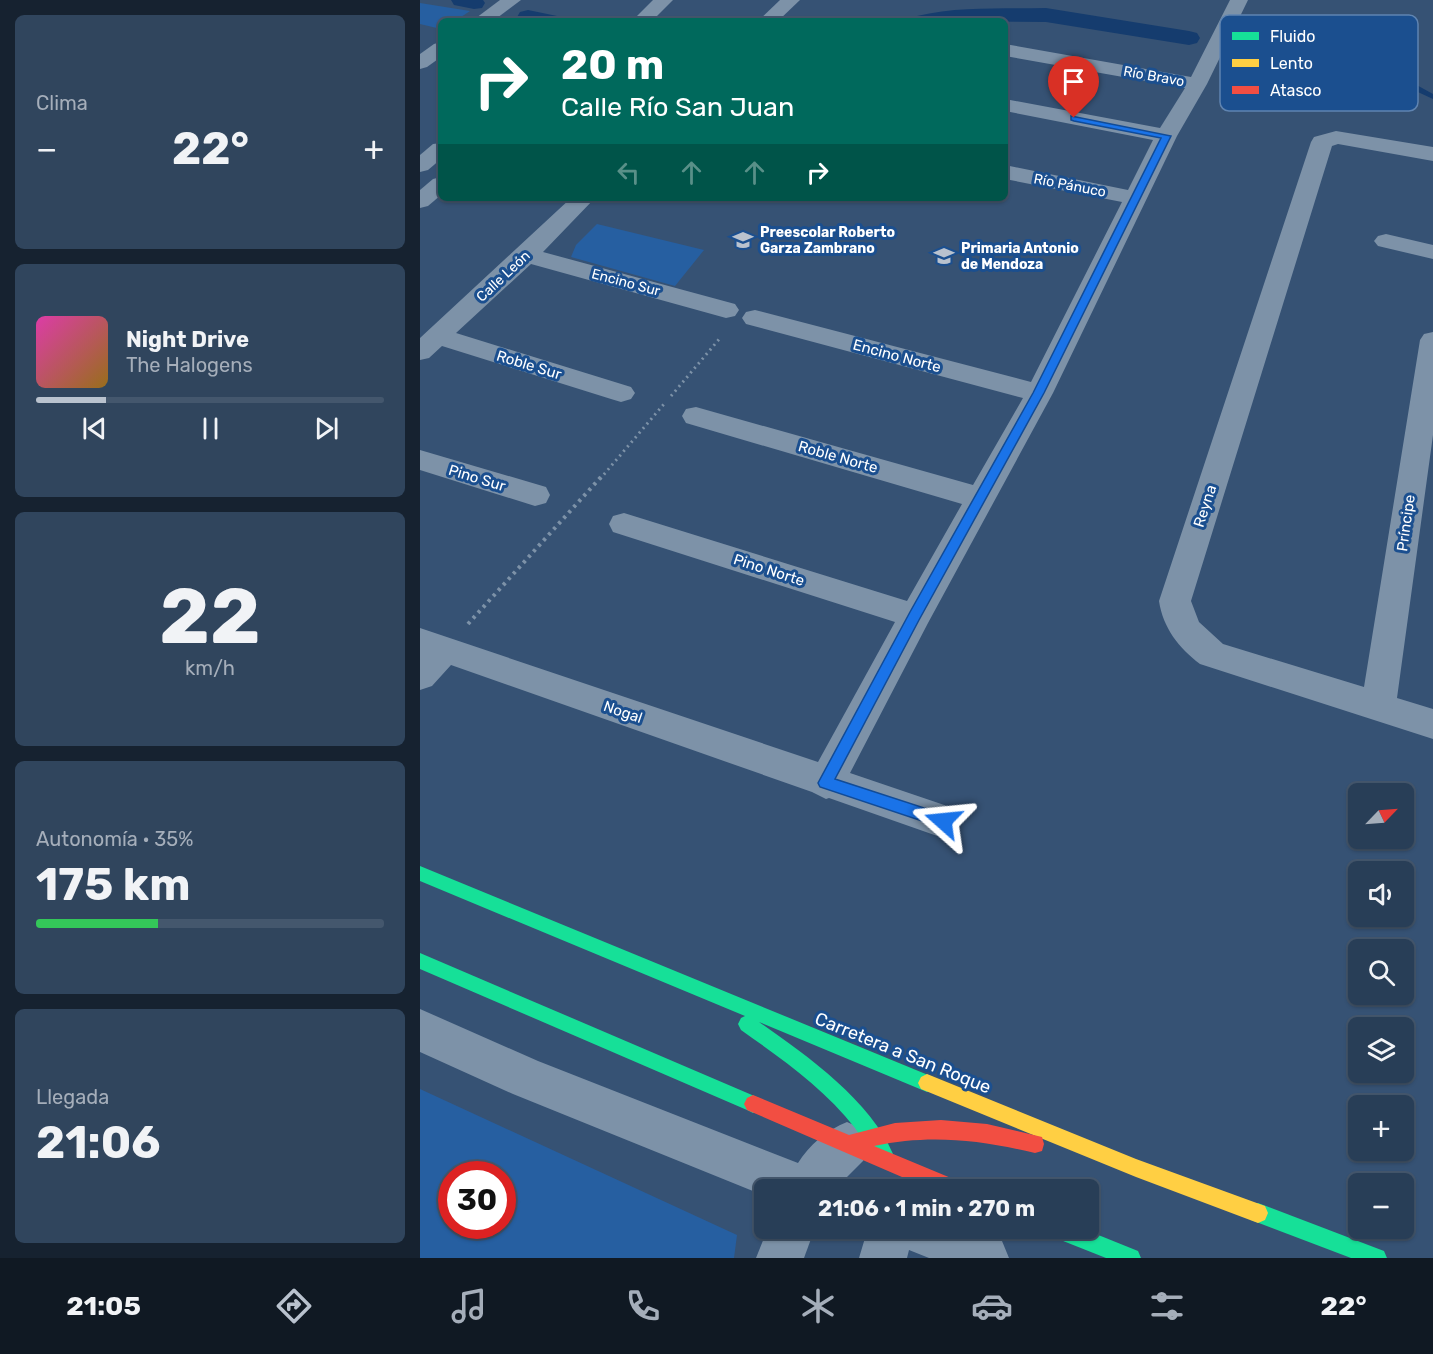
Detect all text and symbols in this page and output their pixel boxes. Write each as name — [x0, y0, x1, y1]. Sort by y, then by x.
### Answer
legend — [1220, 15, 1418, 111]
text: Fluido — [1270, 27, 1315, 46]
text: 20 m — [561, 40, 664, 90]
icon: right — [462, 42, 540, 120]
text: Lento — [1270, 54, 1313, 73]
pin — [1048, 56, 1099, 118]
street label: Río Bravo — [1122, 63, 1186, 90]
icon: arrive — [1057, 65, 1090, 98]
text: Atasco — [1270, 81, 1322, 100]
text: Clima — [36, 91, 88, 115]
text: Calle Río San Juan — [561, 91, 794, 123]
text: 22° — [172, 122, 249, 175]
text: − — [36, 129, 57, 168]
text: + — [363, 129, 384, 168]
icon: left — [612, 156, 645, 189]
icon: ahead — [675, 156, 708, 189]
icon: ahead — [738, 156, 771, 189]
icon: right — [801, 156, 834, 189]
street label: Río Pánuco — [1032, 170, 1107, 201]
place label: Preescolar Roberto Garza Zambrano — [760, 224, 895, 257]
school or university icon: Preescolar Roberto Garza Zambrano — [731, 228, 755, 252]
place label: Primaria Antonio de Mendoza — [961, 240, 1079, 273]
school or university icon: Primaria Antonio de Mendoza — [932, 244, 956, 268]
street label: Calle León — [473, 247, 534, 306]
street label: Encino Sur — [590, 265, 663, 300]
text: Night Drive — [126, 326, 249, 353]
street label: Encino Norte — [851, 336, 943, 376]
street label: Roble Sur — [494, 347, 564, 383]
text: The Halogens — [126, 353, 253, 377]
icon: previous — [78, 412, 111, 445]
icon: pause — [194, 412, 227, 445]
icon: next — [310, 412, 343, 445]
street label: Roble Norte — [796, 437, 880, 477]
street label: Pino Sur — [446, 461, 508, 495]
street label: Reyna — [1190, 483, 1220, 529]
street label: Príncipe — [1393, 493, 1419, 553]
street label: Pino Norte — [731, 550, 807, 590]
text: 22 — [159, 570, 261, 663]
text: km/h — [185, 656, 235, 680]
street label: Nogal — [601, 697, 645, 727]
north arrow — [1348, 783, 1414, 849]
map controls — [1348, 783, 1414, 1239]
position arrow — [911, 789, 975, 853]
text: Autonomía · 35% — [36, 827, 193, 851]
text: 175 km — [36, 858, 190, 911]
button: sound — [1348, 861, 1414, 927]
button: search — [1348, 939, 1414, 1005]
street label: Carretera a San Roque — [812, 1008, 994, 1098]
button: layers — [1348, 1017, 1414, 1083]
text: Llegada — [36, 1085, 109, 1109]
button: + — [1348, 1095, 1414, 1161]
text: 21:06 — [36, 1116, 161, 1169]
speed limit sign: 30 — [438, 1161, 516, 1239]
button: − — [1348, 1173, 1414, 1239]
text: 21:06 · 1 min · 270 m — [818, 1195, 1035, 1222]
icon: directions — [273, 1285, 315, 1327]
icon: music — [448, 1285, 490, 1327]
icon: phone — [622, 1285, 664, 1327]
icon: climate — [797, 1285, 839, 1327]
icon: car — [971, 1285, 1013, 1327]
icon: filters — [1146, 1285, 1188, 1327]
text: 21:05 — [66, 1290, 141, 1322]
text: 22° — [1321, 1290, 1367, 1322]

